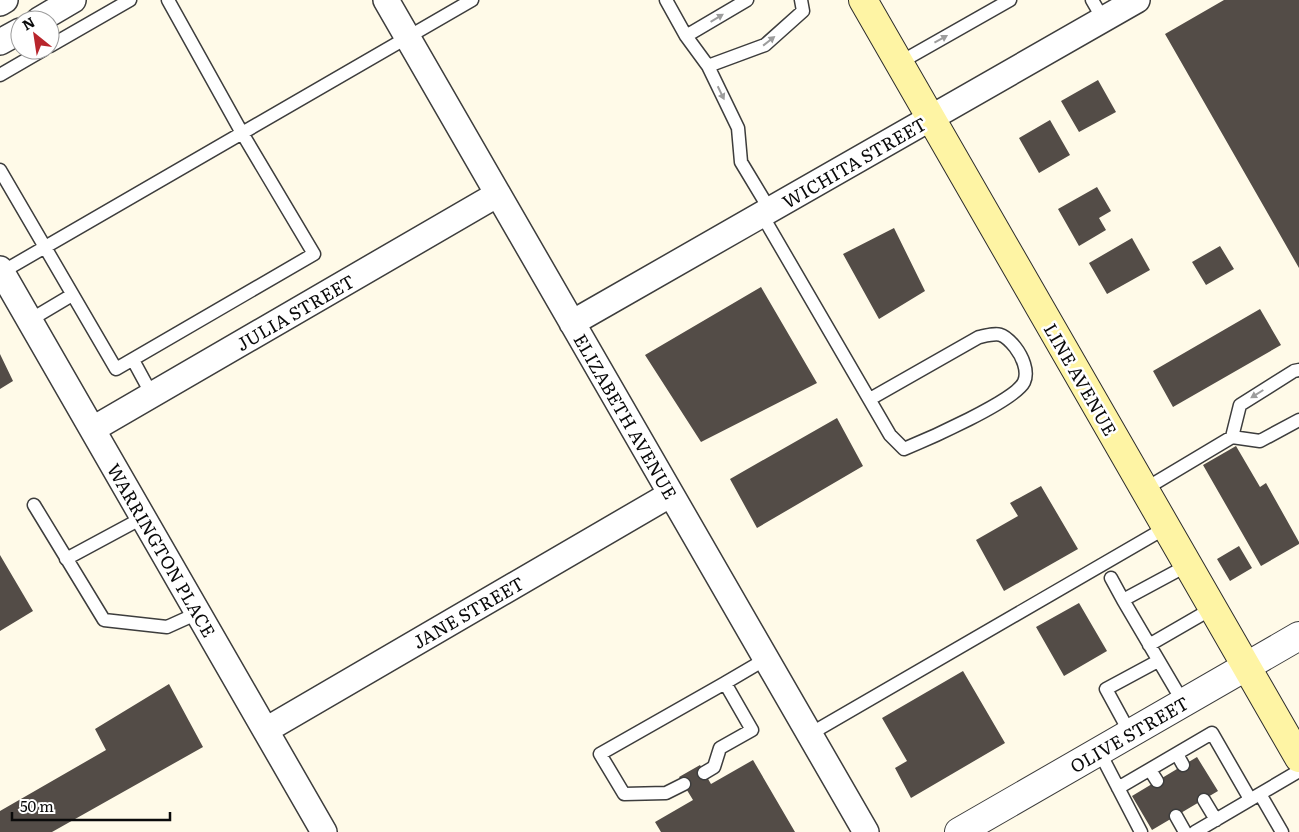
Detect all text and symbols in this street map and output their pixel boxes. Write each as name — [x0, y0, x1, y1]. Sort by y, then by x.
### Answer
north arrow — [10, 10, 60, 60]
text: N — [18, 11, 38, 34]
one-way arrow — [710, 14, 723, 23]
one-way arrow — [935, 34, 948, 43]
one-way arrow — [762, 35, 775, 46]
one-way arrow — [717, 85, 725, 100]
street label: WICHITA STREET — [777, 110, 931, 214]
street label: JULIA STREET — [231, 267, 359, 357]
street label: LINE AVENUE — [1038, 318, 1124, 440]
street label: ELIZABETH AVENUE — [567, 328, 685, 504]
one-way arrow — [1250, 389, 1264, 399]
street label: WARRINGTON PLACE — [101, 458, 223, 642]
street label: JANE STREET — [407, 569, 529, 655]
street label: OLIVE STREET — [1065, 689, 1193, 779]
scale bar — [12, 790, 170, 822]
text: 50 m — [20, 794, 54, 817]

